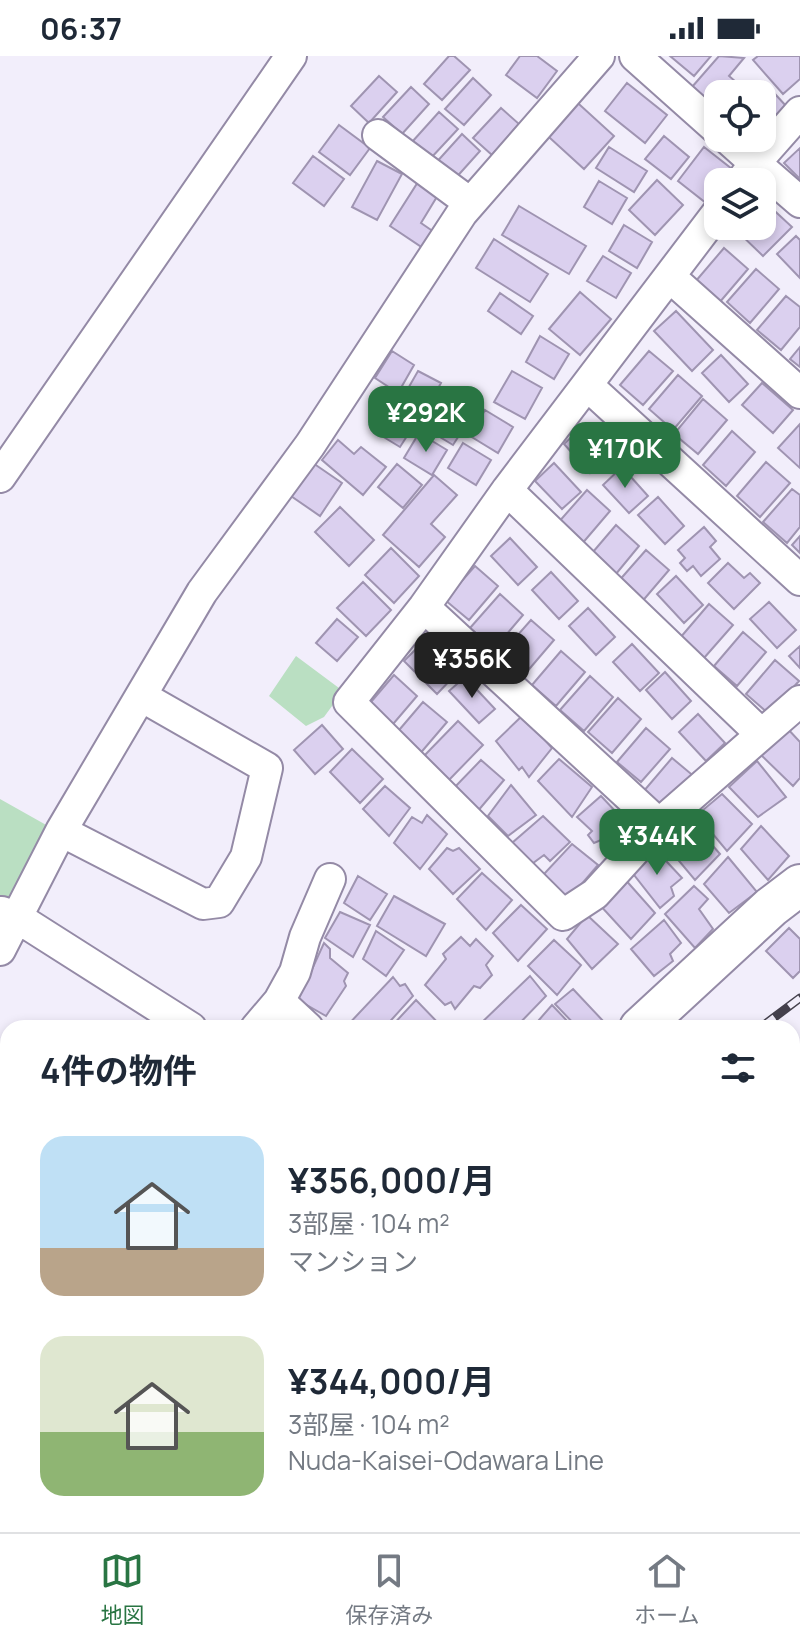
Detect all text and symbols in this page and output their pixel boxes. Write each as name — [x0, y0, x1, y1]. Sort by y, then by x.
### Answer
text: 06:37 — [40, 8, 122, 49]
map controls — [704, 80, 776, 240]
button: locate — [704, 80, 776, 152]
button: layers — [704, 168, 776, 240]
pin: ¥292K — [370, 386, 482, 454]
text: ¥292K — [386, 394, 466, 430]
pin: ¥170K — [569, 422, 681, 490]
text: ¥170K — [587, 430, 663, 466]
pin: ¥356K — [416, 632, 528, 700]
text: ¥356K — [432, 640, 512, 676]
pin: ¥344K — [601, 809, 713, 877]
text: ¥344K — [617, 817, 697, 853]
icon: filters — [716, 1046, 760, 1090]
text: 4件の物件 — [40, 1047, 197, 1093]
text: ¥356,000/月 — [288, 1157, 496, 1203]
icon: home — [104, 1168, 200, 1264]
text: 3部屋 · 104 m² — [288, 1205, 450, 1241]
text: マンション — [288, 1243, 418, 1279]
text: ¥344,000/月 — [288, 1358, 495, 1404]
icon: home — [104, 1368, 200, 1464]
text: 3部屋 · 104 m² — [288, 1406, 450, 1442]
text: Nuda-Kaisei-Odawara Line — [288, 1442, 604, 1478]
tab: 地図 — [100, 1549, 144, 1630]
tab: 保存済み — [345, 1549, 433, 1630]
tab: ホーム — [634, 1549, 700, 1630]

